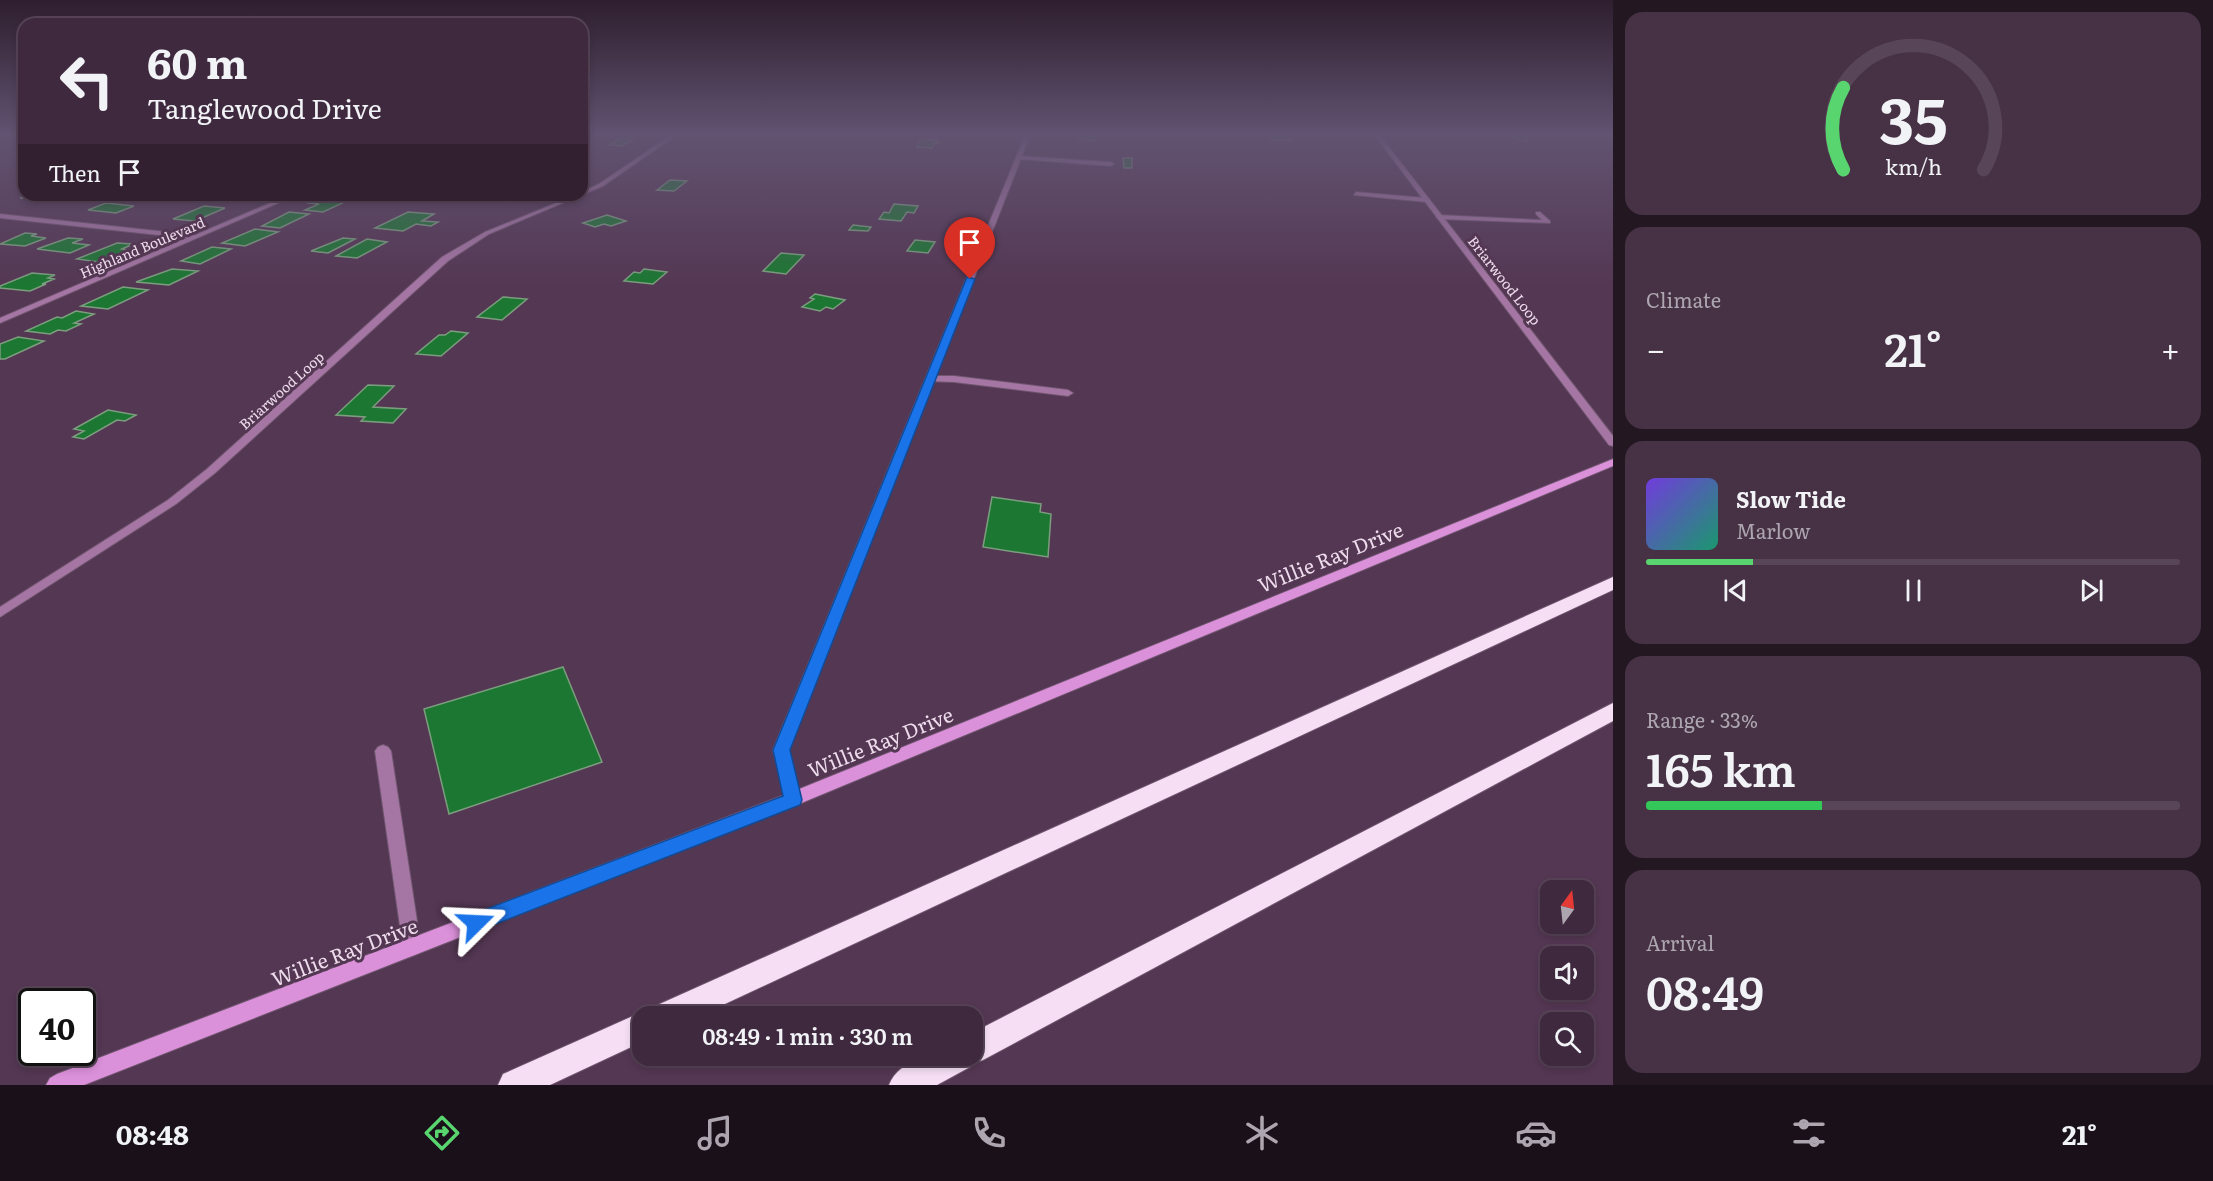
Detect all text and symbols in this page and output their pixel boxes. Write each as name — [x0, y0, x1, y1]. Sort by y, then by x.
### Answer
text: 60 m — [147, 30, 248, 92]
icon: left — [48, 42, 126, 120]
text: 35 — [1879, 71, 1947, 163]
text: Tanglewood Drive — [147, 87, 382, 127]
text: km/h — [1884, 151, 1942, 183]
text: Then — [48, 156, 101, 189]
icon: arrive — [113, 156, 146, 189]
street label: Highland Boulevard — [76, 211, 208, 282]
pin — [944, 217, 995, 279]
icon: arrive — [953, 226, 986, 259]
street label: Briarwood Loop — [1464, 231, 1546, 329]
text: Climate — [1646, 284, 1721, 314]
text: 21° — [1884, 314, 1942, 381]
text: − — [1646, 323, 1665, 372]
text: + — [2161, 323, 2180, 372]
street label: Briarwood Loop — [234, 346, 328, 434]
text: Slow Tide — [1736, 482, 1846, 515]
street label: Willie Ray Drive — [1253, 513, 1407, 599]
text: Marlow — [1736, 515, 1811, 545]
icon: previous — [1719, 574, 1752, 607]
icon: pause — [1897, 574, 1930, 607]
icon: next — [2075, 574, 2108, 607]
street label: Willie Ray Drive — [803, 698, 957, 784]
text: Range · 33% — [1646, 704, 1758, 734]
text: 165 km — [1646, 734, 1796, 801]
north arrow — [1540, 880, 1594, 934]
map controls — [1540, 880, 1594, 1066]
position arrow — [444, 891, 508, 955]
street label: Willie Ray Drive — [267, 909, 421, 993]
text: Arrival — [1646, 927, 1714, 957]
button: sound — [1540, 946, 1594, 1000]
text: 08:49 — [1646, 957, 1764, 1024]
speed limit sign: 40 — [18, 988, 96, 1066]
button: search — [1540, 1012, 1594, 1066]
text: 08:49 · 1 min · 330 m — [702, 1019, 913, 1052]
icon: directions — [421, 1112, 463, 1154]
icon: music — [694, 1112, 736, 1154]
icon: phone — [968, 1112, 1010, 1154]
icon: climate — [1241, 1112, 1283, 1154]
icon: car — [1515, 1112, 1557, 1154]
icon: filters — [1788, 1112, 1830, 1154]
text: 08:48 — [116, 1113, 189, 1153]
text: 21° — [2062, 1113, 2097, 1153]

